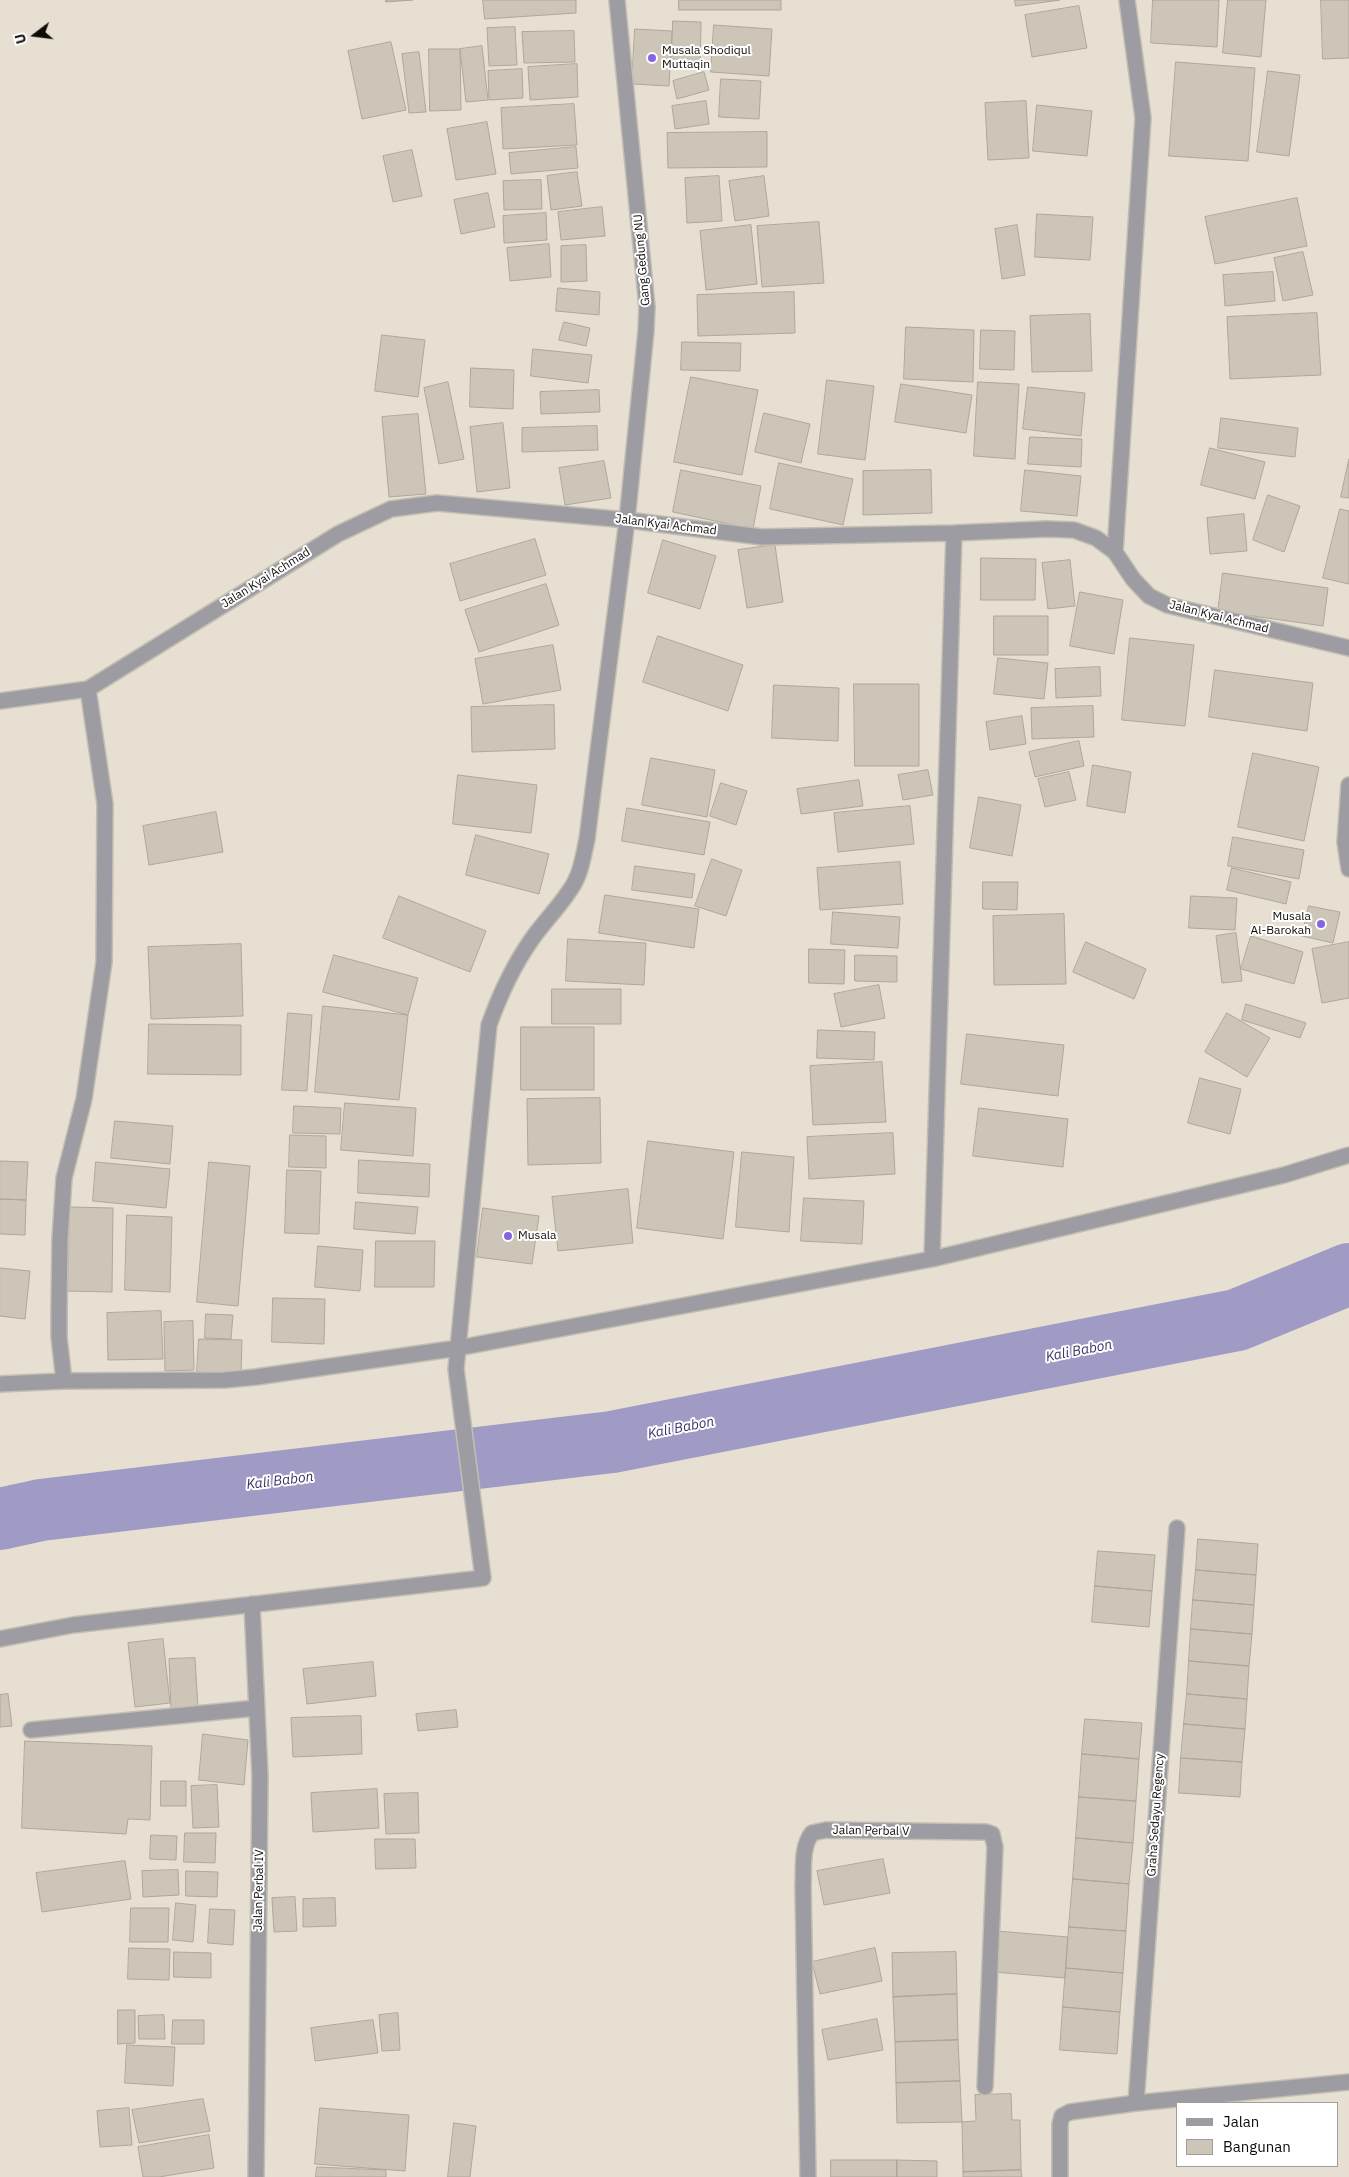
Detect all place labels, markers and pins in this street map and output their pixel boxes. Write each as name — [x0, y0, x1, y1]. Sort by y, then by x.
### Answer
place label: Musala Shodiqul Muttaqin — [662, 44, 751, 72]
marker: Musala Shodiqul Muttaqin — [646, 52, 658, 64]
place label: Musala Al-Barokah — [1251, 910, 1311, 938]
marker: Musala Al-Barokah — [1315, 918, 1327, 930]
place label: Musala — [518, 1229, 556, 1243]
marker: Musala — [502, 1230, 514, 1242]

